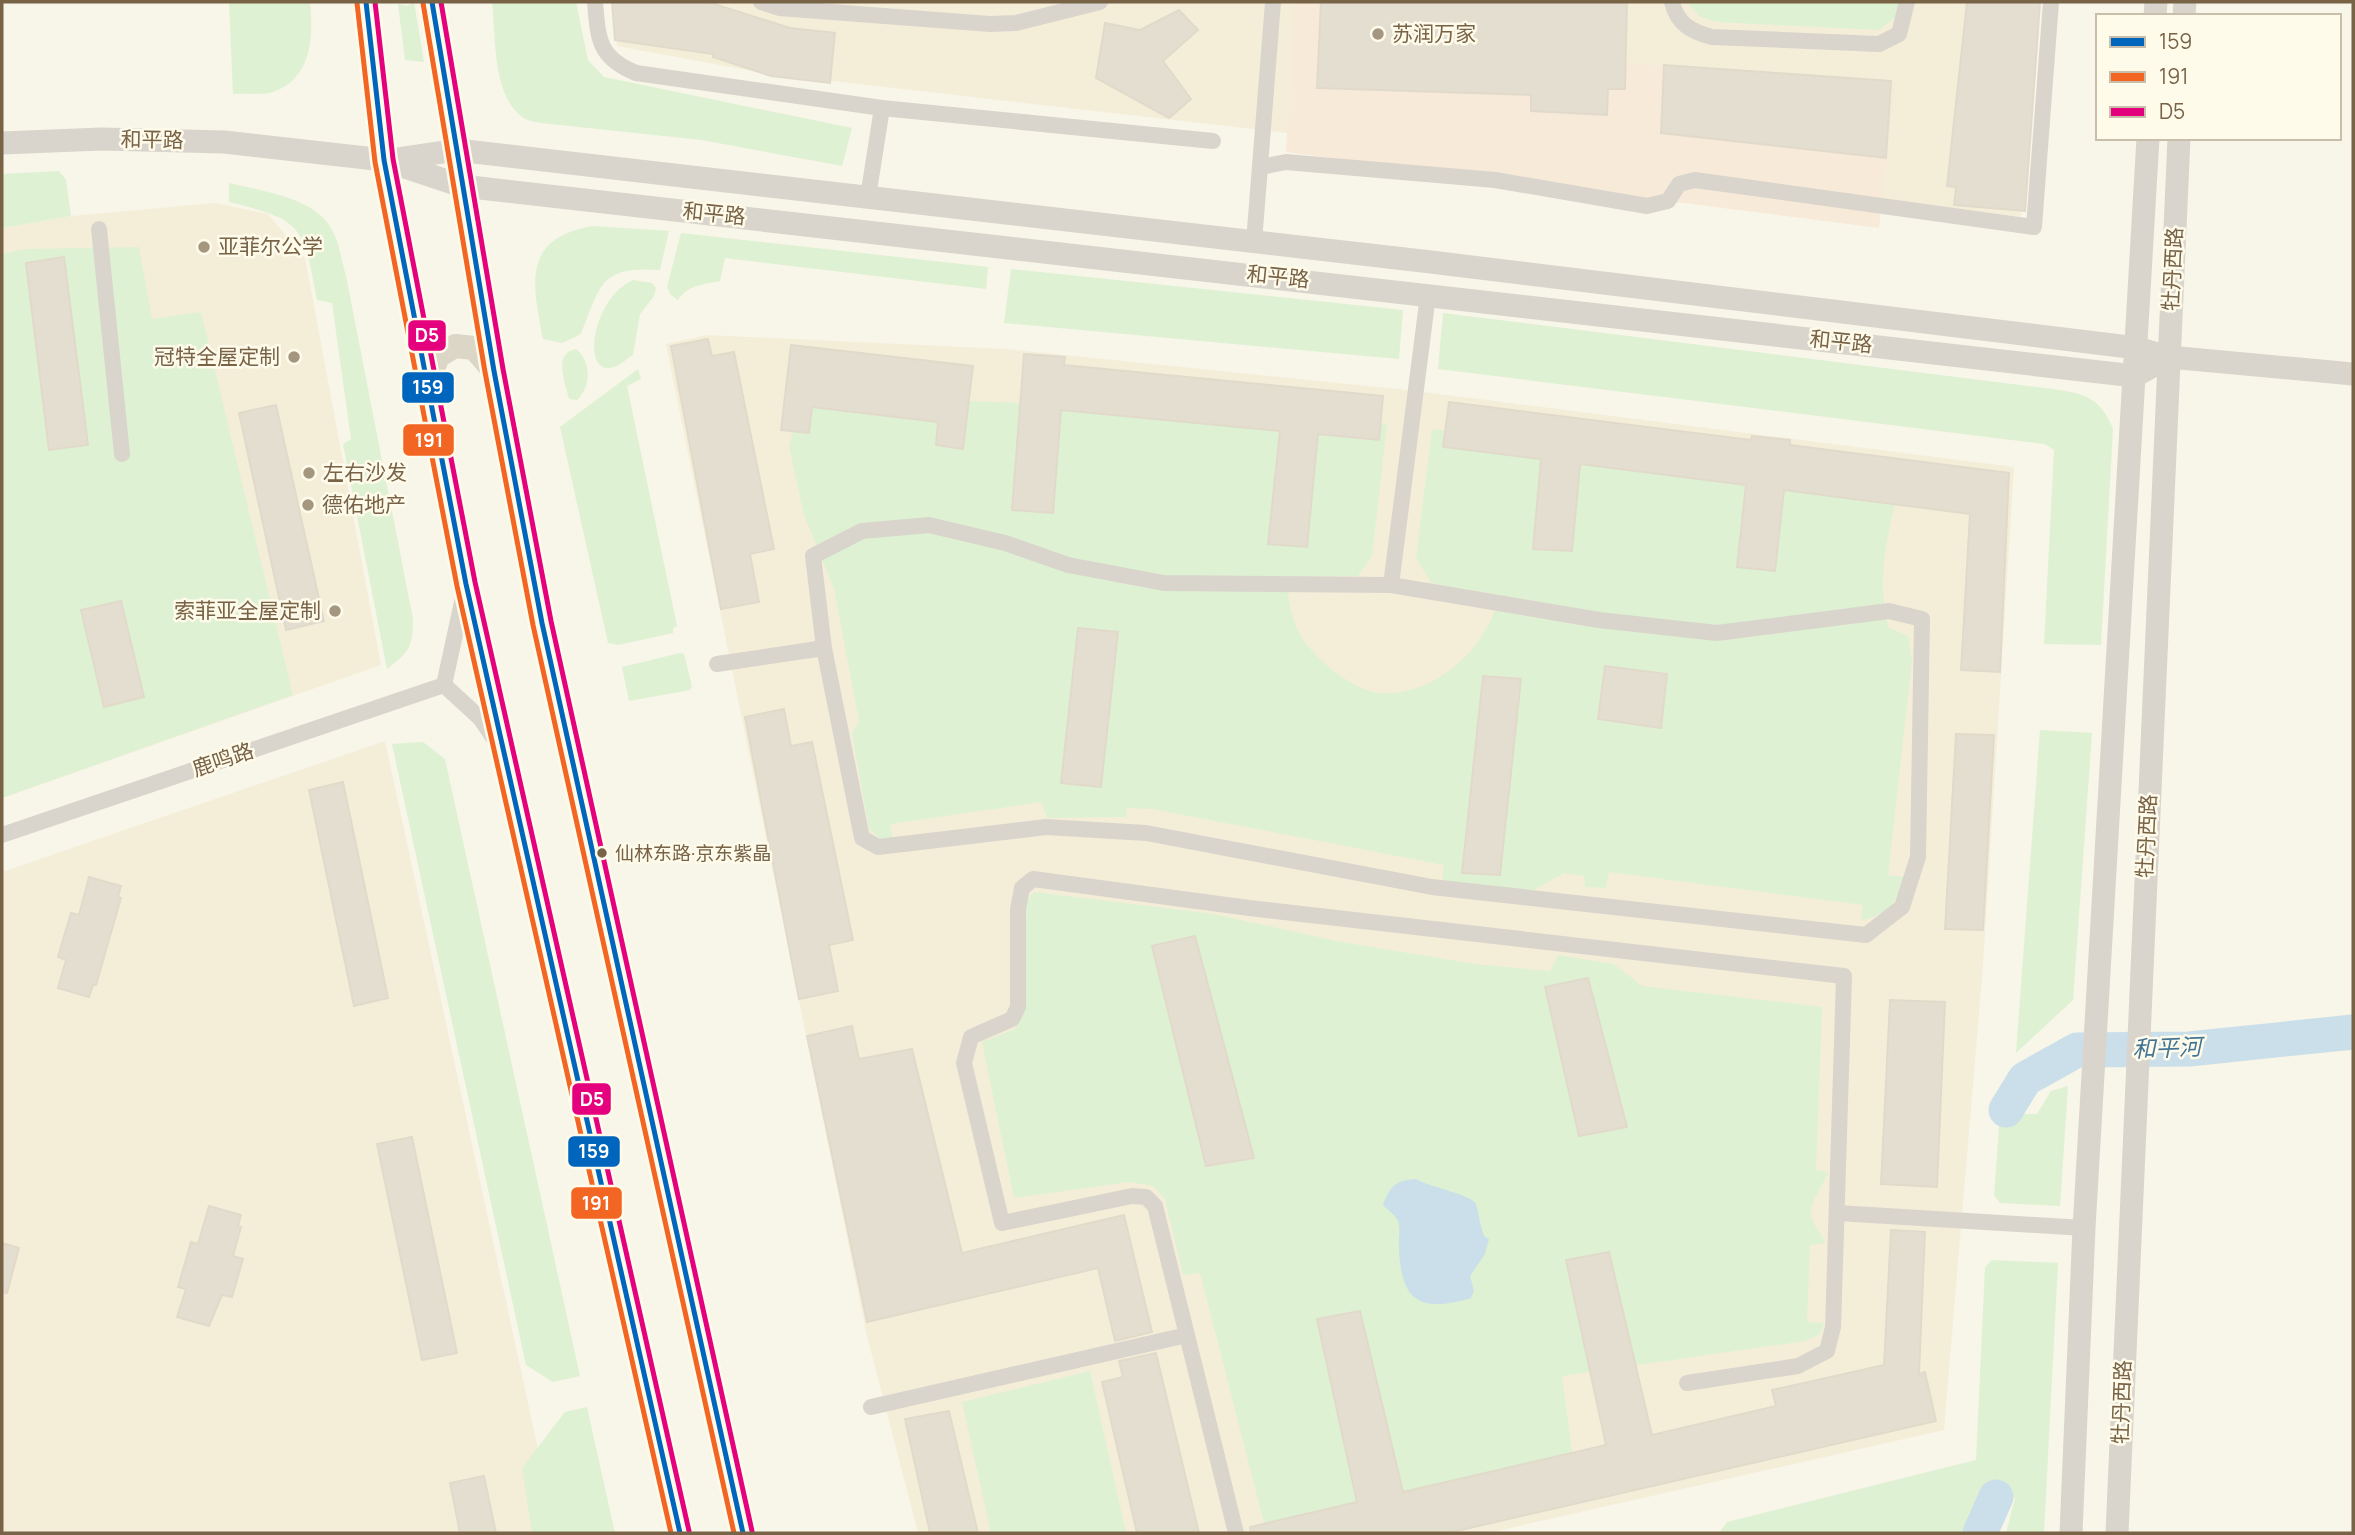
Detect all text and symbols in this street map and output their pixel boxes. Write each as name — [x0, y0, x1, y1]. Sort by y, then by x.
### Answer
legend — [2096, 14, 2341, 140]
place label: 苏润万家 — [1392, 19, 1476, 47]
marker: 苏润万家 — [1370, 26, 1386, 42]
text: 159 — [2159, 27, 2192, 55]
text: 191 — [2159, 62, 2188, 90]
text: D5 — [2159, 97, 2185, 125]
street label: 和平路 — [120, 124, 184, 154]
street label: 和平路 — [681, 196, 747, 230]
street label: 牡丹西路 — [2156, 226, 2188, 312]
place label: 亚菲尔公学 — [218, 232, 323, 260]
marker: 亚菲尔公学 — [196, 239, 212, 255]
street label: 和平路 — [1245, 259, 1311, 293]
line badge: D5 — [407, 319, 447, 352]
text: D5 — [415, 322, 439, 348]
street label: 和平路 — [1808, 324, 1874, 358]
place label: 冠特全屋定制 — [154, 342, 280, 370]
marker: 冠特全屋定制 — [286, 349, 302, 365]
line badge: 159 — [401, 371, 455, 404]
text: 159 — [412, 374, 444, 400]
line badge: 191 — [402, 423, 455, 457]
text: 191 — [415, 427, 443, 453]
place label: 左右沙发 — [323, 458, 407, 486]
marker: 左右沙发 — [301, 465, 317, 481]
place label: 德佑地产 — [322, 490, 406, 518]
marker: 德佑地产 — [300, 497, 316, 513]
place label: 索菲亚全屋定制 — [174, 596, 321, 624]
marker: 索菲亚全屋定制 — [327, 603, 343, 619]
street label: 鹿鸣路 — [188, 736, 257, 783]
street label: 牡丹西路 — [2130, 793, 2162, 879]
place label: 仙林东路·京东紫晶 — [615, 840, 771, 866]
marker: 仙林东路·京东紫晶 — [595, 846, 609, 860]
water label: 和平河 — [2132, 1030, 2206, 1064]
line badge: D5 — [571, 1082, 612, 1116]
text: D5 — [580, 1086, 604, 1112]
line badge: 159 — [567, 1135, 621, 1168]
text: 159 — [578, 1138, 610, 1164]
line badge: 191 — [570, 1186, 623, 1220]
text: 191 — [582, 1190, 610, 1216]
street label: 牡丹西路 — [2106, 1360, 2136, 1444]

